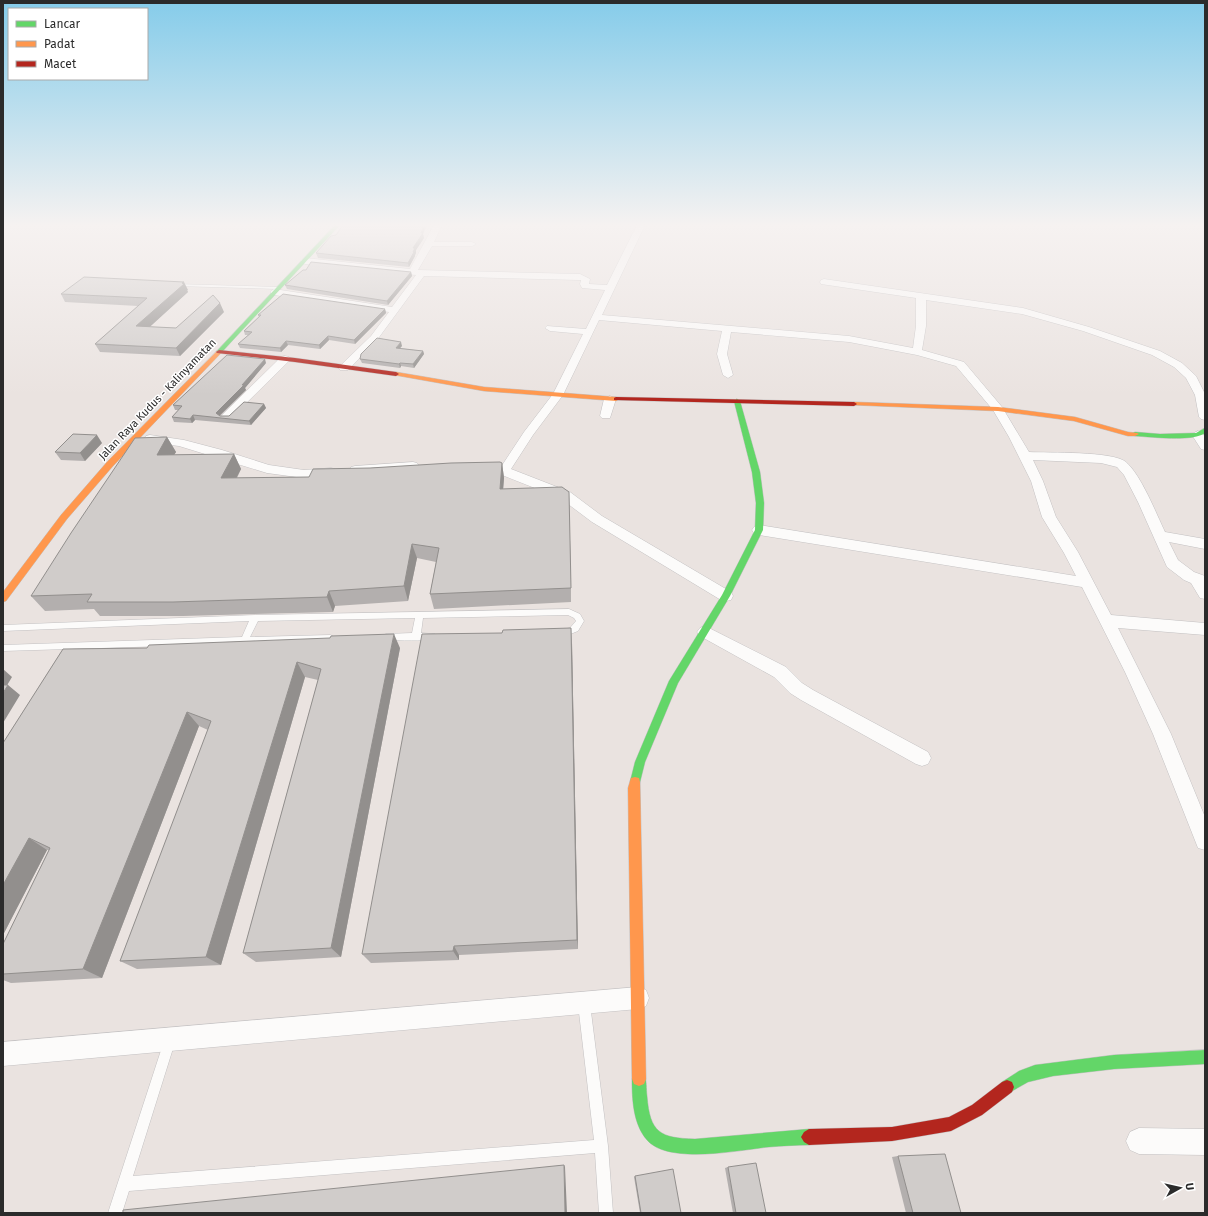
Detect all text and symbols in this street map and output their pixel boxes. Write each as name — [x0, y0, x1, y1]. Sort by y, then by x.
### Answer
legend — [8, 8, 148, 80]
text: Lancar — [44, 17, 81, 31]
text: Padat — [44, 37, 76, 51]
text: Macet — [44, 57, 77, 71]
street label: Jalan Raya Kudus - Kalinyamatan — [96, 336, 219, 463]
north arrow — [1160, 1168, 1200, 1208]
text: U — [1182, 1182, 1196, 1191]

